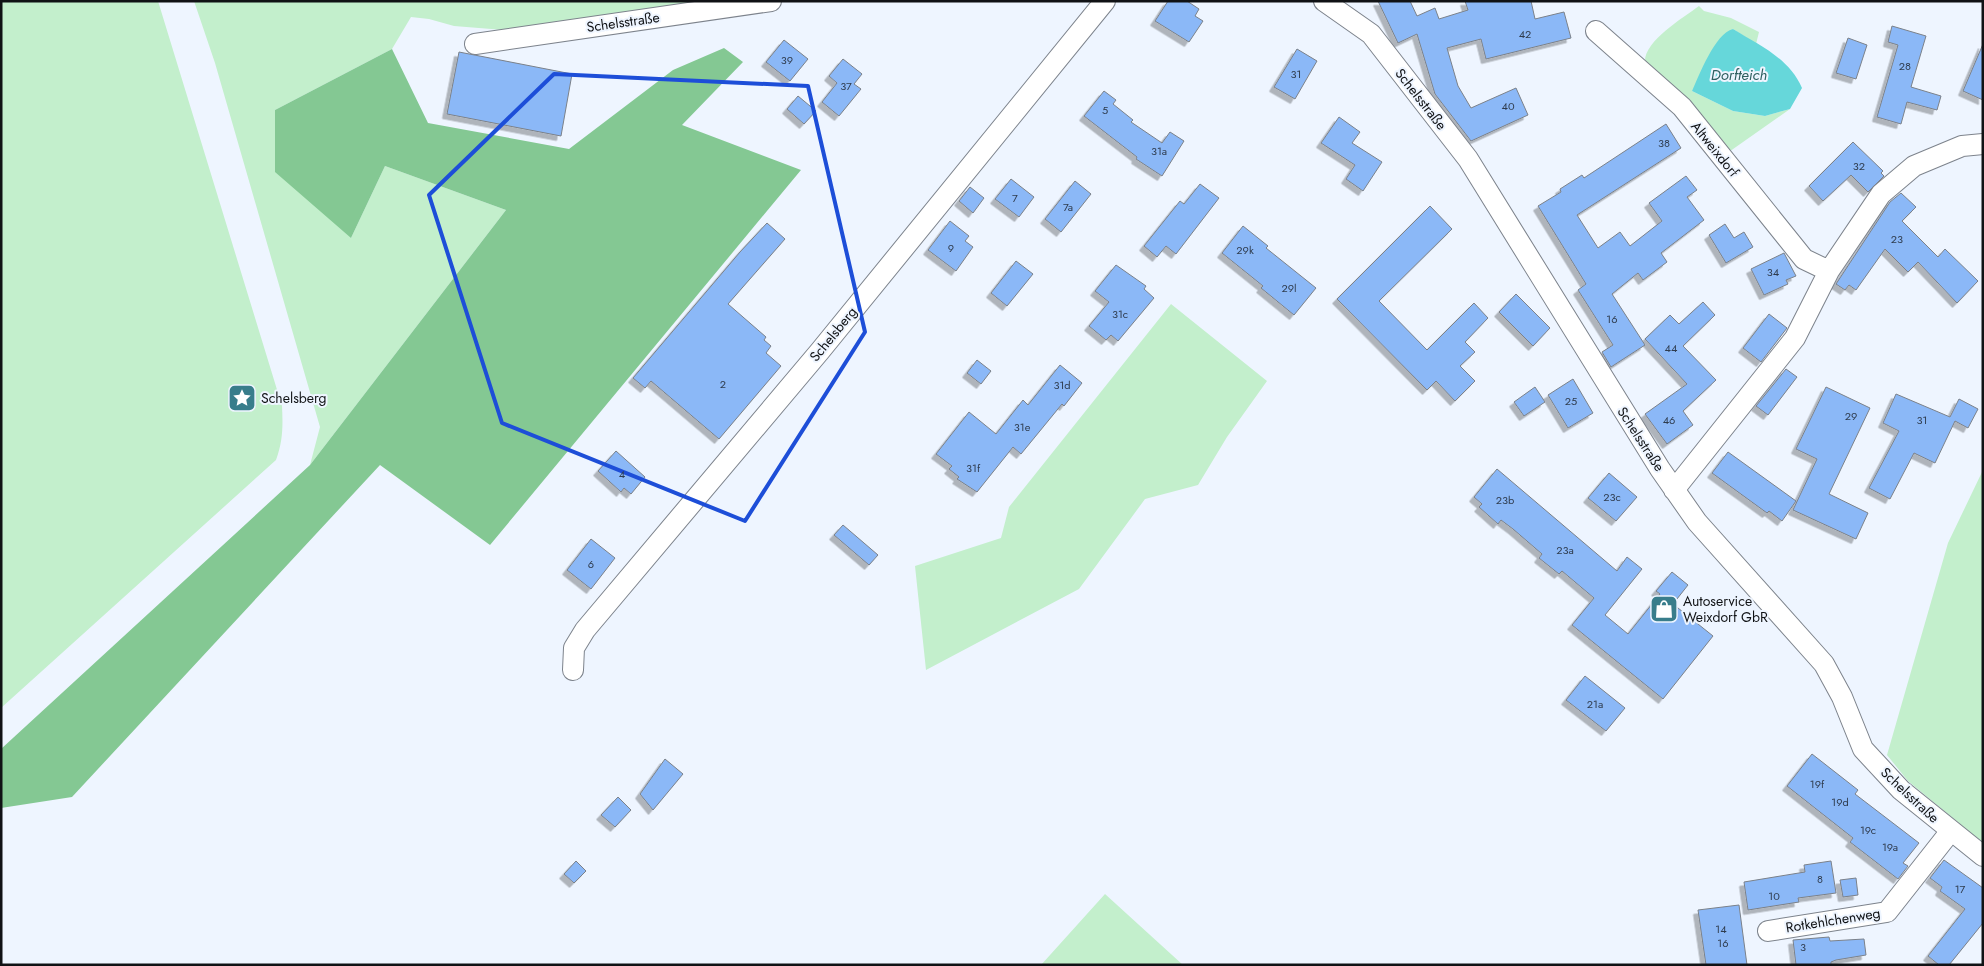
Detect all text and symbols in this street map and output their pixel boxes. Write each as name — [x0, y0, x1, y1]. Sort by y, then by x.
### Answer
street label: Schelsstraße — [585, 7, 661, 37]
house number: 42 — [1519, 26, 1531, 42]
house number: 39 — [781, 52, 793, 68]
house number: 28 — [1899, 58, 1911, 74]
street label: Schelsstraße — [1391, 64, 1451, 134]
water label: Dorfteich — [1711, 64, 1767, 86]
house number: 31 — [1291, 66, 1301, 82]
house number: 37 — [840, 78, 852, 94]
house number: 40 — [1501, 98, 1515, 114]
house number: 5 — [1102, 102, 1108, 118]
street label: Altweixdorf — [1686, 117, 1744, 182]
house number: 38 — [1658, 135, 1670, 151]
house number: 31a — [1151, 143, 1167, 159]
house number: 32 — [1853, 158, 1865, 174]
house number: 7 — [1012, 190, 1018, 206]
house number: 7a — [1063, 199, 1073, 215]
house number: 23 — [1891, 231, 1903, 247]
house number: 9 — [948, 240, 954, 256]
house number: 29k — [1236, 242, 1254, 258]
house number: 34 — [1767, 264, 1780, 280]
house number: 29l — [1281, 280, 1297, 296]
street label: Schelsberg — [805, 302, 861, 366]
house number: 31c — [1112, 306, 1128, 322]
house number: 16 — [1606, 311, 1618, 327]
house number: 44 — [1665, 340, 1678, 356]
house number: 2 — [720, 376, 726, 392]
house number: 31d — [1053, 377, 1071, 393]
place icon: Schelsberg — [227, 383, 257, 413]
place label: Schelsberg — [261, 388, 327, 408]
house number: 25 — [1565, 393, 1577, 409]
street label: Schelsstraße — [1613, 403, 1669, 475]
house number: 29 — [1845, 408, 1857, 424]
house number: 46 — [1663, 412, 1675, 428]
house number: 31 — [1917, 412, 1927, 428]
house number: 31e — [1014, 419, 1031, 435]
house number: 31f — [966, 460, 981, 476]
house number: 4 — [619, 466, 626, 482]
house number: 23c — [1603, 489, 1621, 505]
house number: 23b — [1496, 492, 1514, 508]
house number: 23a — [1556, 542, 1574, 558]
house number: 6 — [588, 556, 594, 572]
place label: Autoservice Weixdorf GbR — [1683, 591, 1768, 627]
shop icon: Autoservice Weixdorf GbR — [1649, 594, 1679, 624]
house number: 21a — [1587, 696, 1603, 712]
street label: Schelsstraße — [1876, 763, 1944, 827]
house number: 19f — [1810, 776, 1825, 792]
house number: 19d — [1831, 794, 1849, 810]
house number: 19c — [1860, 822, 1876, 838]
house number: 19a — [1882, 839, 1898, 855]
house number: 8 — [1817, 871, 1823, 887]
house number: 17 — [1955, 881, 1966, 897]
house number: 10 — [1768, 888, 1780, 904]
street label: Rotkehlchenweg — [1784, 903, 1882, 937]
house number: 14 — [1715, 921, 1727, 937]
house number: 16 — [1717, 935, 1729, 951]
house number: 3 — [1800, 939, 1806, 955]

